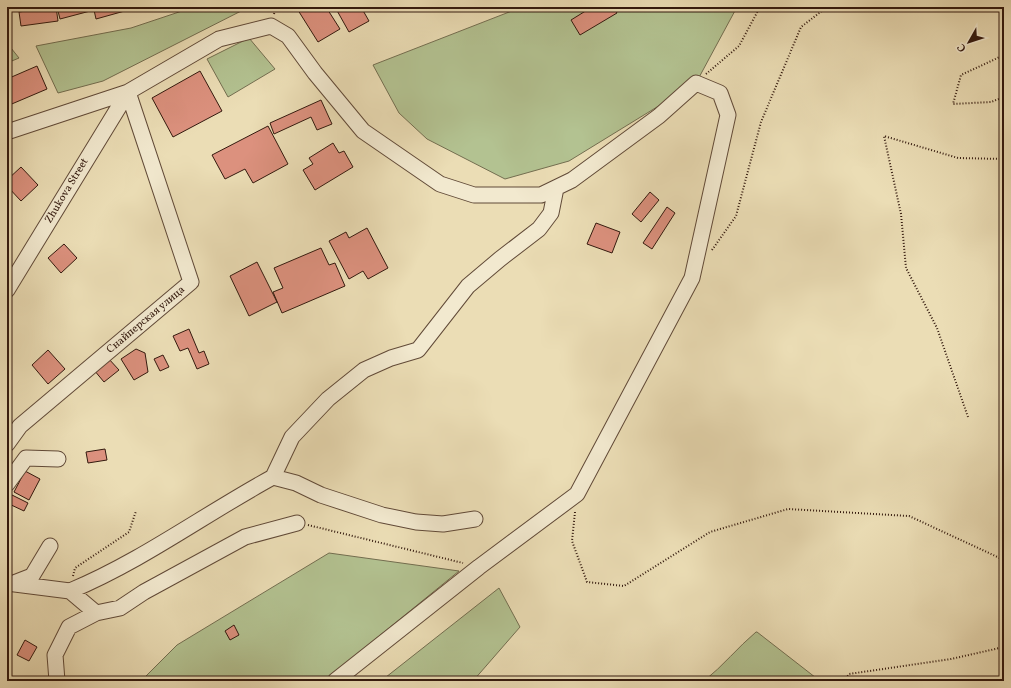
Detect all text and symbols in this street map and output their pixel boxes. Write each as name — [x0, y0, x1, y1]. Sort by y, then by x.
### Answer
north arrow — [949, 22, 989, 62]
text: С — [954, 40, 970, 55]
street label: Zhukova Street — [42, 155, 92, 226]
street label: Снайперская улица — [103, 282, 189, 357]

